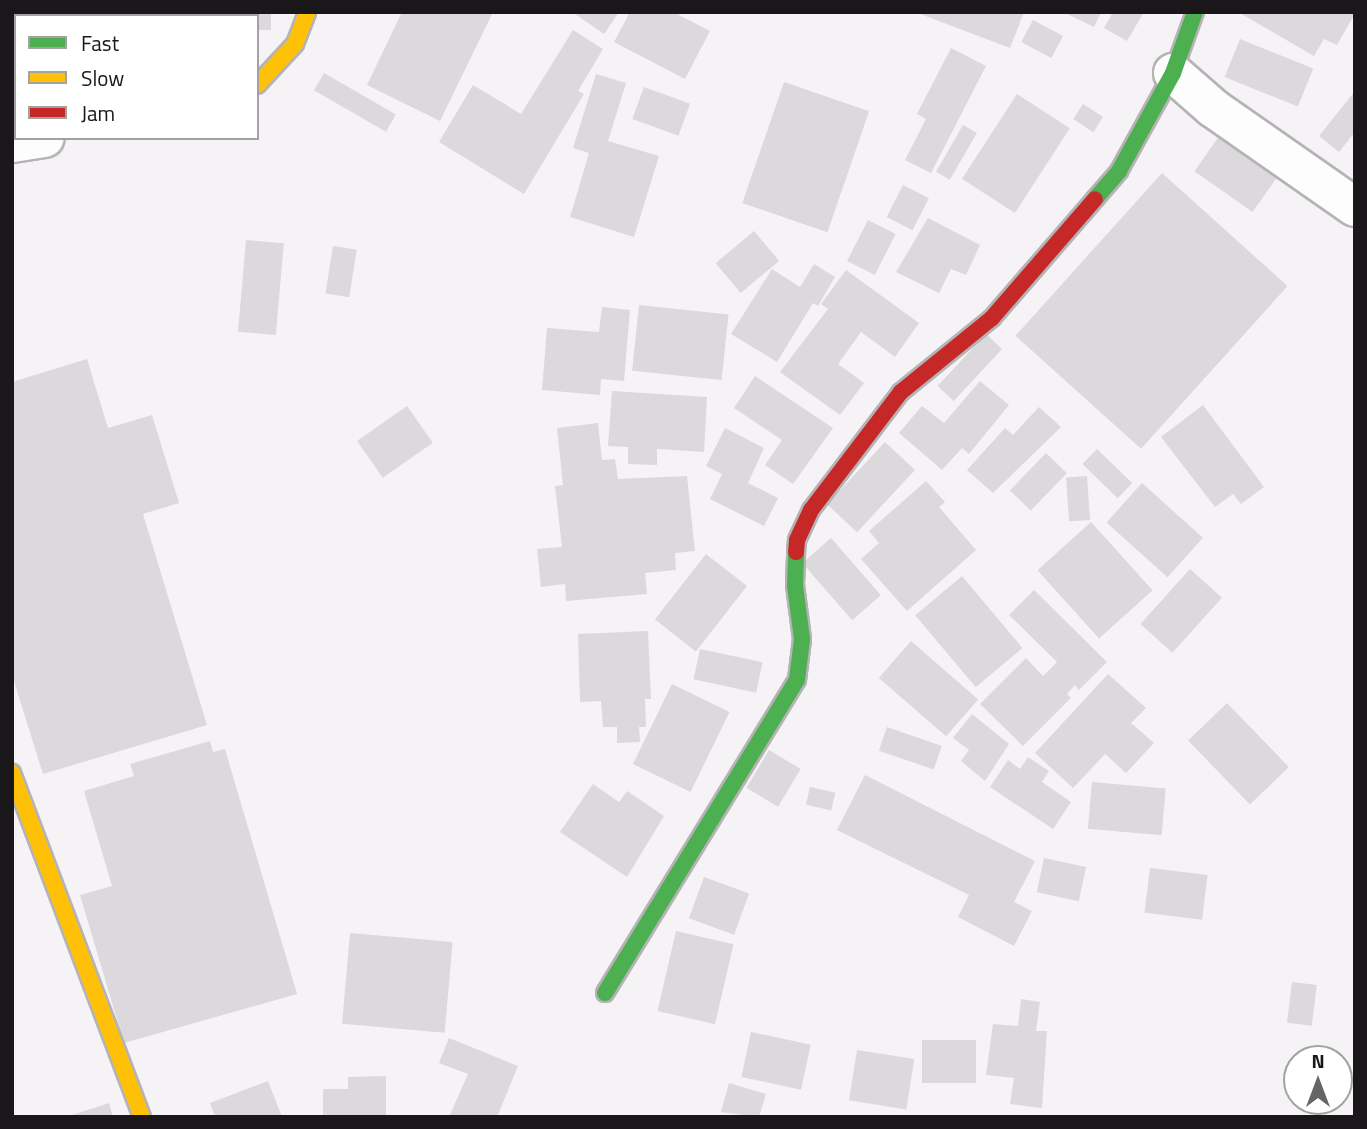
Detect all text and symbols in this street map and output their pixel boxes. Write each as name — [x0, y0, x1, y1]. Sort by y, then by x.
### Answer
legend — [14, 14, 259, 140]
text: Fast — [81, 27, 119, 59]
text: Slow — [81, 62, 124, 94]
text: Jam — [81, 97, 115, 129]
north arrow — [1283, 1045, 1353, 1115]
text: N — [1311, 1046, 1325, 1075]

